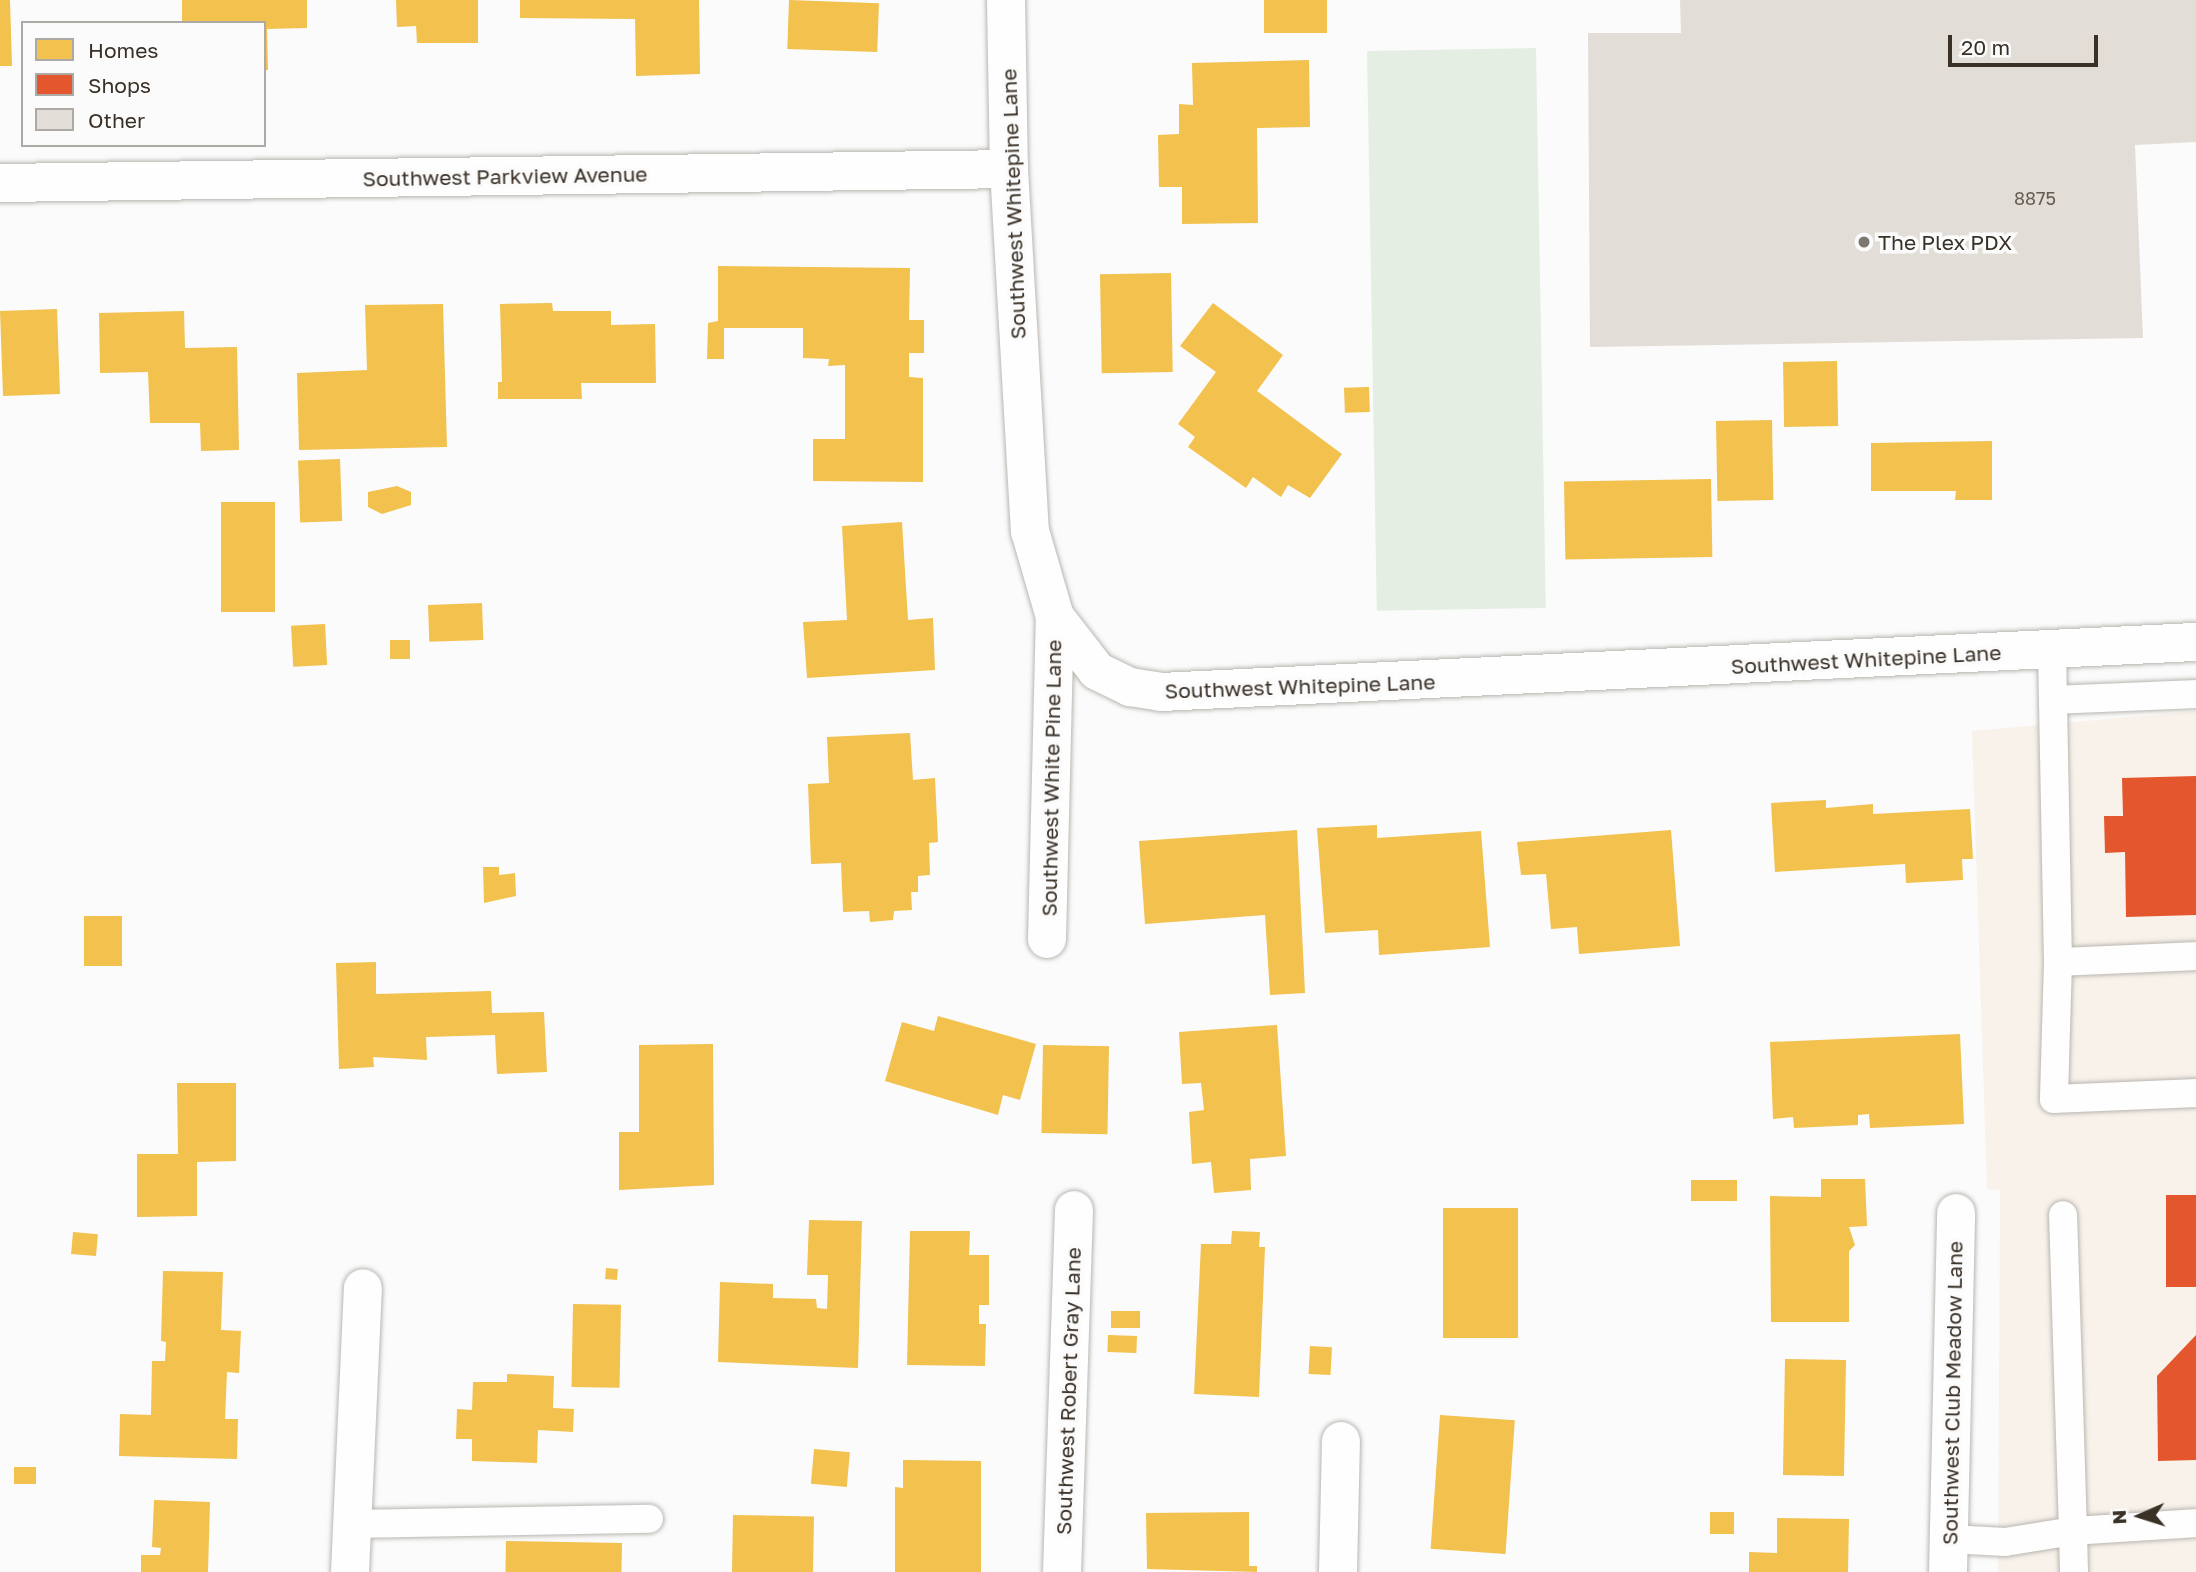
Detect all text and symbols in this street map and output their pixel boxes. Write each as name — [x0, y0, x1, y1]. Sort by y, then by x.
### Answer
legend — [21, 21, 266, 147]
scale bar — [1951, 21, 2102, 65]
text: 20 m — [1961, 34, 2010, 60]
text: Homes — [88, 37, 158, 63]
street label: Southwest Whitepine Lane — [996, 68, 1030, 340]
text: Shops — [88, 72, 151, 98]
text: Other — [88, 107, 145, 133]
street label: Southwest Parkview Avenue — [362, 161, 648, 191]
house number: 8875 — [2014, 187, 2056, 209]
place label: The Plex PDX — [1878, 229, 2012, 255]
marker: The Plex PDX — [1856, 234, 1872, 250]
street label: Southwest White Pine Lane — [1036, 639, 1066, 917]
street label: Southwest Whitepine Lane — [1730, 639, 2002, 679]
street label: Southwest Whitepine Lane — [1164, 669, 1436, 703]
street label: Southwest Club Meadow Lane — [1937, 1241, 1967, 1545]
street label: Southwest Robert Gray Lane — [1050, 1247, 1086, 1535]
north arrow — [2105, 1481, 2175, 1551]
text: N — [2107, 1509, 2130, 1525]

